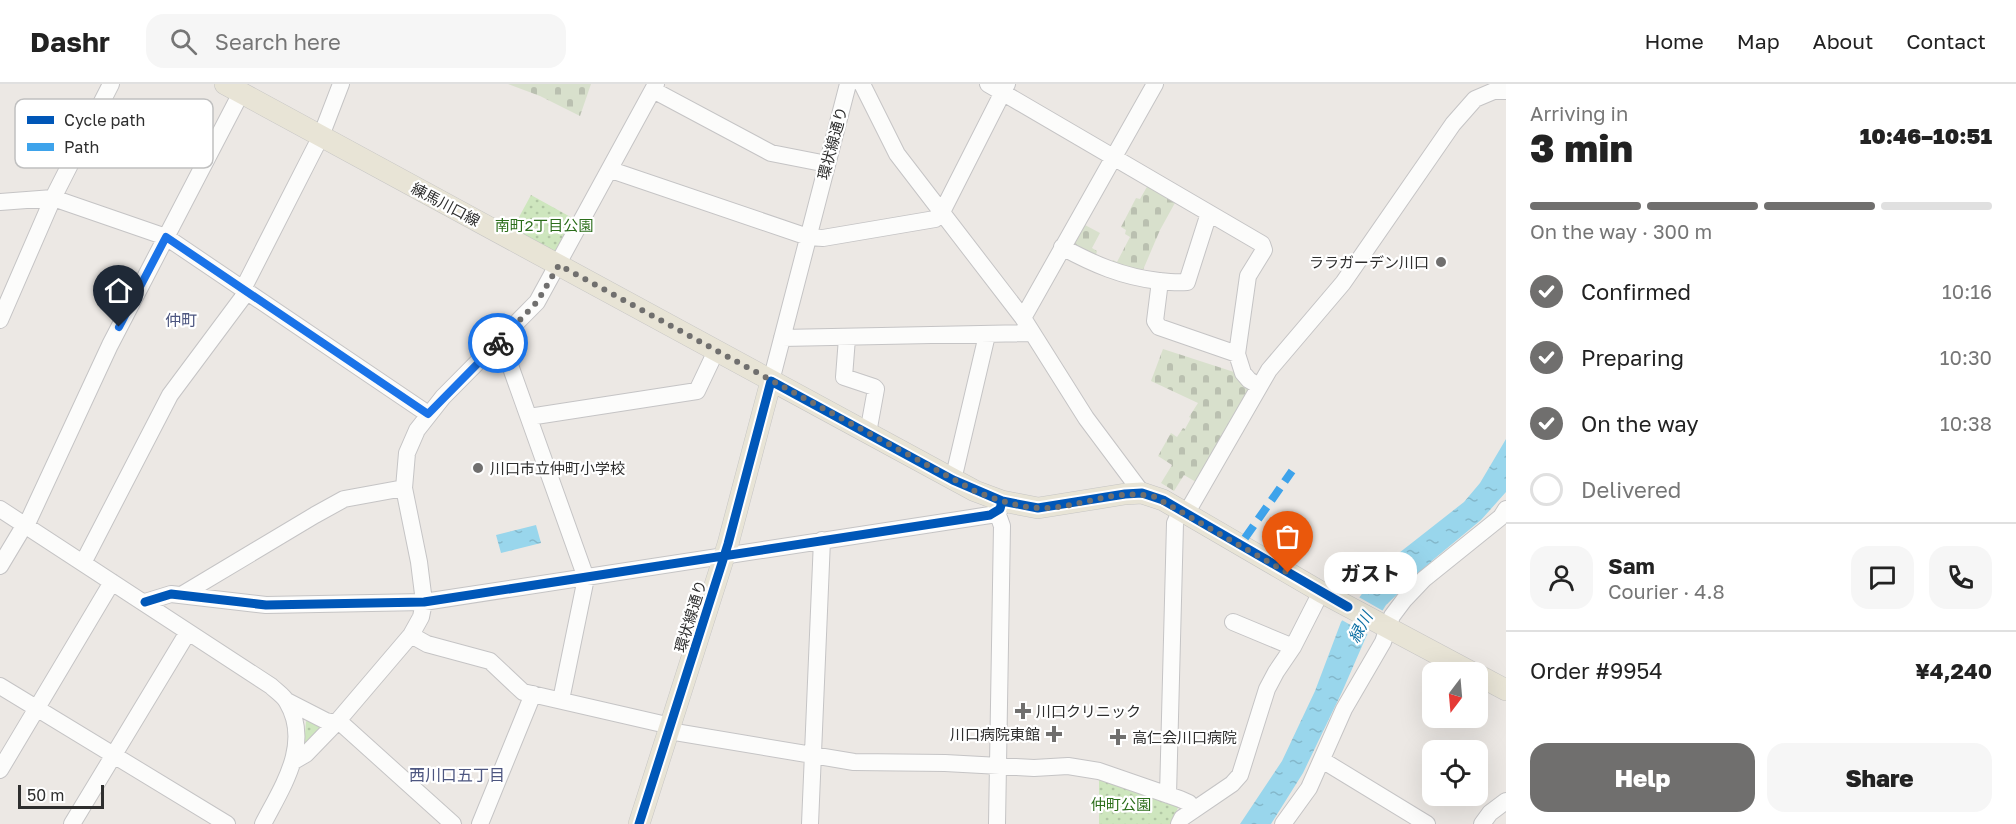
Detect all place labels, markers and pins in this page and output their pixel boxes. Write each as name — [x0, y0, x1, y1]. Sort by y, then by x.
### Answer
place label: ララガーデン川口 — [1309, 253, 1429, 271]
marker: ララガーデン川口 — [1434, 255, 1448, 269]
pin — [93, 265, 144, 327]
place label: 川口市立仲町小学校 — [490, 459, 625, 477]
marker: 川口市立仲町小学校 — [471, 461, 485, 475]
pin — [1262, 511, 1313, 573]
callout: ガスト — [1324, 552, 1417, 594]
marker: 川口クリニック — [1014, 702, 1032, 720]
place label: 川口クリニック — [1036, 702, 1141, 720]
place label: 川口病院東館 — [950, 725, 1040, 743]
marker: 川口病院東館 — [1045, 725, 1063, 743]
marker: 高仁会川口病院 — [1109, 728, 1127, 746]
place label: 高仁会川口病院 — [1132, 728, 1237, 746]

